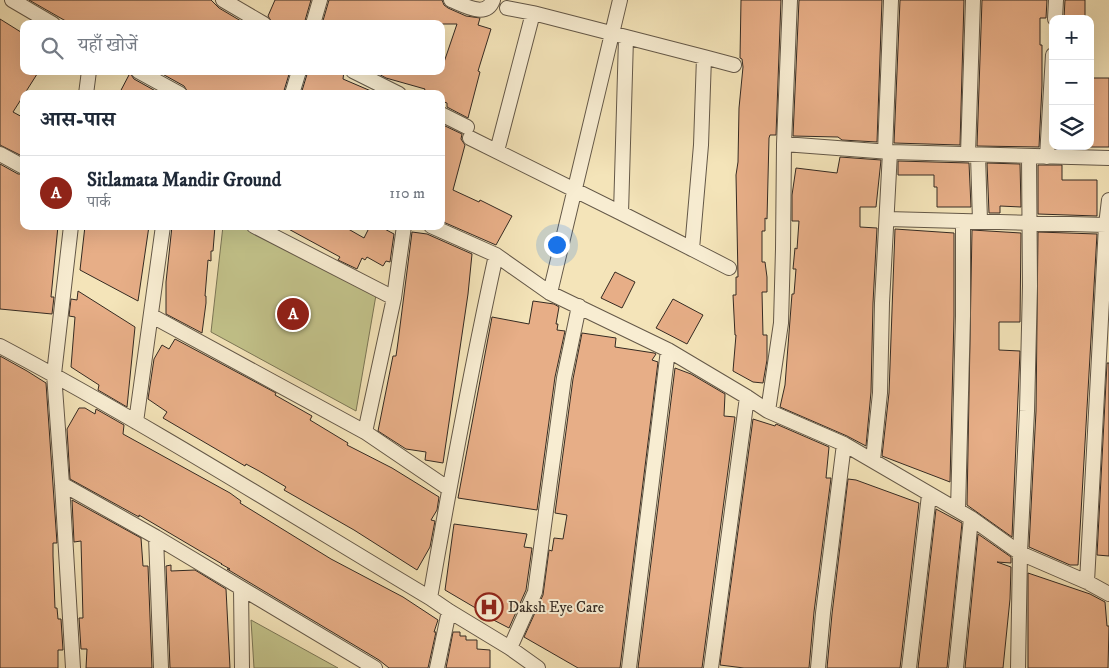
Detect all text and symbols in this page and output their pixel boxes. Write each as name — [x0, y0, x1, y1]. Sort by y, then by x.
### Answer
map controls — [1049, 15, 1094, 150]
button: + — [1049, 15, 1094, 60]
search box — [20, 20, 445, 75]
icon: search — [38, 34, 66, 62]
text: यहाँ खोजें — [78, 34, 138, 57]
button: − — [1049, 60, 1094, 105]
button: layers — [1049, 105, 1094, 150]
text: आस-पास — [40, 107, 115, 133]
text: Sitlamata Mandir Ground — [87, 169, 281, 192]
text: A — [51, 183, 61, 203]
text: 110 m — [389, 183, 425, 203]
text: पार्क — [87, 192, 111, 212]
your location — [544, 232, 570, 258]
pin: A — [277, 295, 309, 333]
hospital icon: Daksh Eye Care — [474, 592, 504, 622]
place label: Daksh Eye Care — [508, 598, 604, 617]

